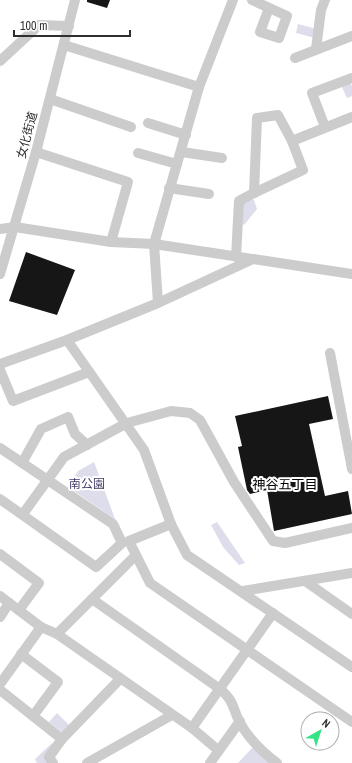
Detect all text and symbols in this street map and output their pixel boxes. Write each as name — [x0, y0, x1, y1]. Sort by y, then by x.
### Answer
scale bar — [14, 12, 130, 38]
text: 100 m — [20, 18, 47, 34]
street label: 女化街道 — [13, 110, 41, 160]
park label: 南公園 — [69, 476, 105, 492]
district label: 神谷五丁目 — [252, 476, 318, 493]
north arrow — [300, 711, 340, 751]
text: N — [319, 716, 333, 731]

